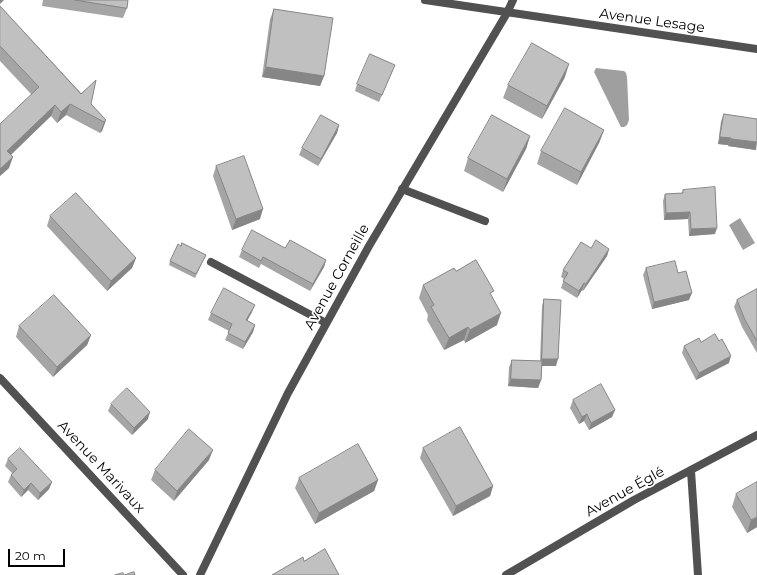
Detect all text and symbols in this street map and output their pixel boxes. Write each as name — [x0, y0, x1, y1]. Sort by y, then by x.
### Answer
street label: Avenue Lesage — [598, 5, 706, 37]
street label: Avenue Corneille — [301, 221, 373, 333]
street label: Avenue Marivaux — [54, 417, 148, 517]
street label: Avenue Églé — [583, 463, 667, 521]
scale bar — [10, 541, 67, 567]
text: 20 m — [15, 548, 46, 563]

